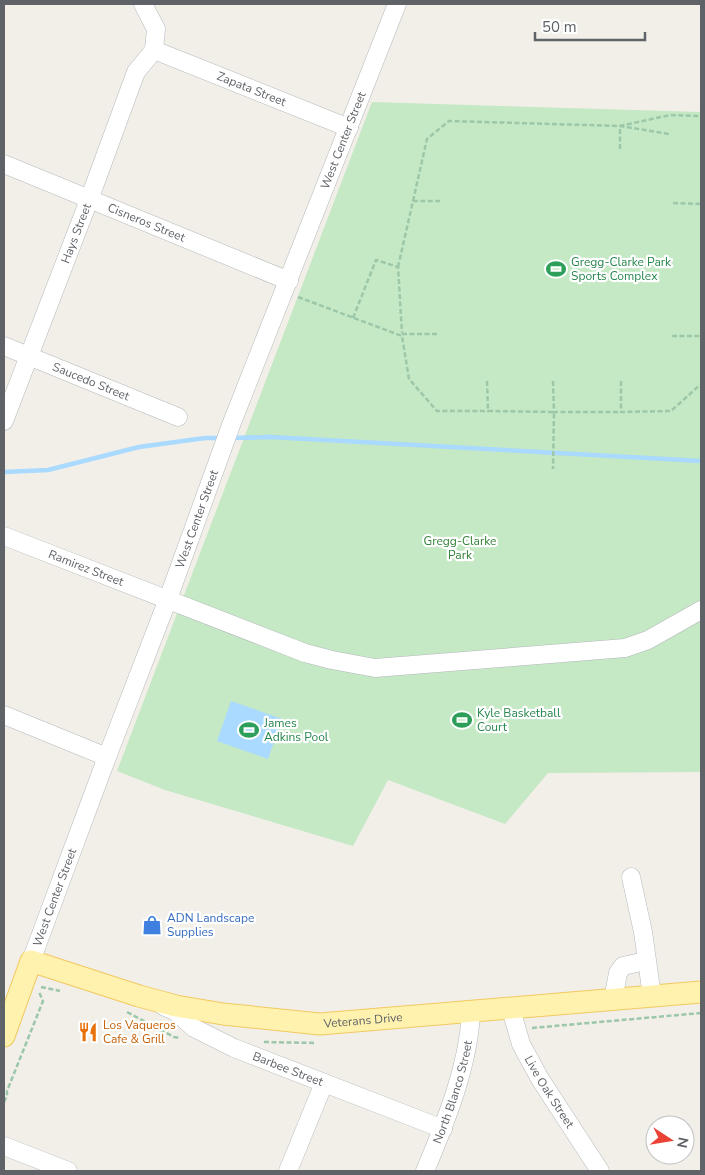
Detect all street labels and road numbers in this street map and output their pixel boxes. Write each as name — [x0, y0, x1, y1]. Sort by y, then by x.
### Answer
street label: Zapata Street — [215, 68, 289, 110]
street label: West Center Street — [317, 89, 370, 192]
street label: Cisneros Street — [105, 199, 188, 246]
street label: Hays Street — [57, 200, 95, 266]
street label: Saucedo Street — [50, 359, 133, 405]
street label: West Center Street — [172, 467, 222, 571]
street label: Ramirez Street — [46, 546, 127, 590]
street label: West Center Street — [29, 845, 81, 949]
street label: Veterans Drive — [322, 1009, 403, 1032]
street label: North Blanco Street — [429, 1038, 476, 1146]
street label: Barbee Street — [250, 1048, 326, 1090]
street label: Live Oak Street — [521, 1053, 578, 1132]

